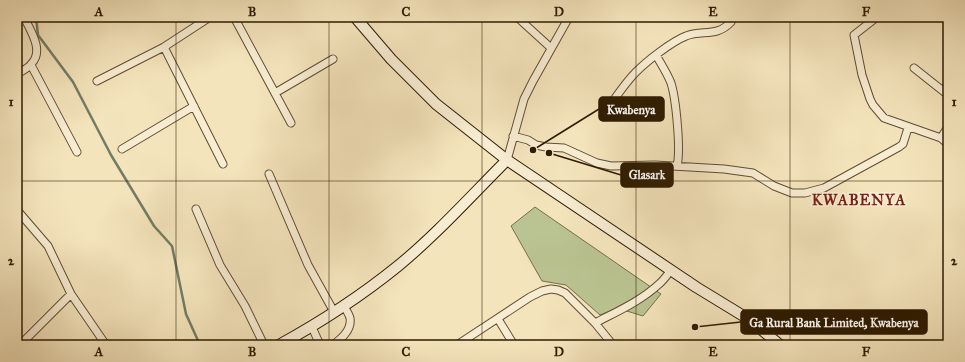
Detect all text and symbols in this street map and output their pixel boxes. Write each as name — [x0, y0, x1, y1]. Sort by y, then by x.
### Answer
text: A — [94, 4, 104, 20]
text: B — [248, 4, 257, 20]
text: C — [402, 4, 411, 20]
text: D — [554, 4, 564, 20]
text: E — [708, 4, 718, 20]
text: F — [862, 4, 871, 20]
text: 1 — [8, 94, 14, 110]
text: 1 — [951, 94, 957, 110]
callout: Kwabenya — [599, 97, 664, 121]
text: Kwabenya — [607, 103, 656, 118]
callout: Glasark — [621, 163, 673, 187]
text: Glasark — [629, 168, 666, 182]
district label: KWABENYA — [812, 191, 906, 209]
text: 2 — [8, 253, 15, 269]
text: 2 — [951, 253, 958, 269]
callout: Ga Rural Bank Limited, Kwabenya — [741, 310, 927, 334]
text: Ga Rural Bank Limited, Kwabenya — [749, 316, 920, 331]
text: A — [94, 344, 104, 360]
text: B — [248, 344, 257, 360]
text: C — [402, 344, 411, 360]
text: D — [554, 344, 564, 360]
text: E — [708, 344, 718, 360]
text: F — [862, 344, 871, 360]

